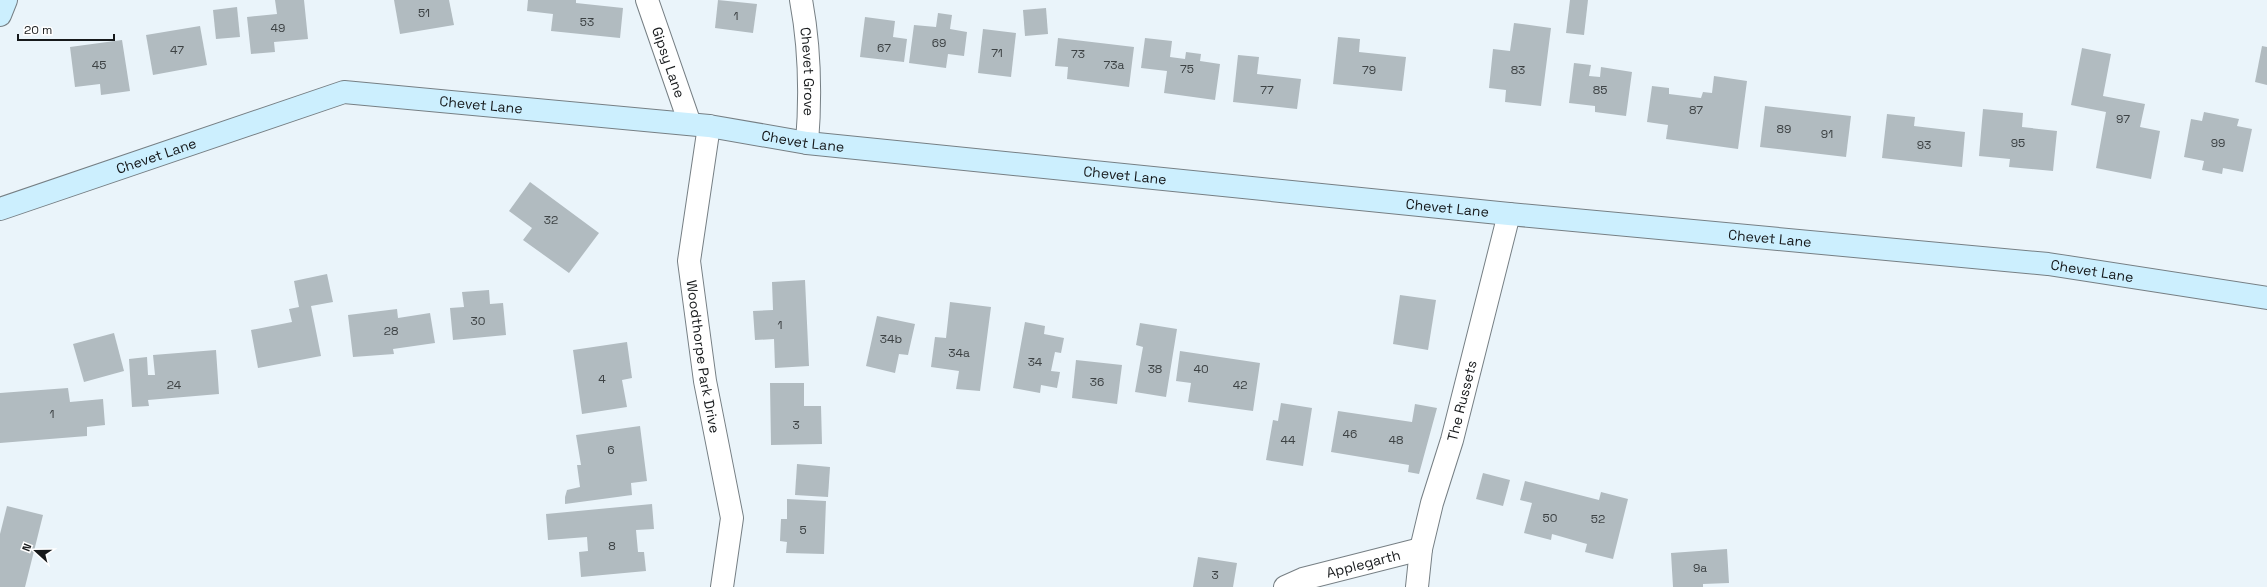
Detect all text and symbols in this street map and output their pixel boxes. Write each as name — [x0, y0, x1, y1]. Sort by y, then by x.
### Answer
house number: 51 — [418, 5, 430, 21]
house number: 1 — [733, 8, 739, 24]
house number: 53 — [580, 14, 594, 30]
scale bar — [18, 16, 114, 42]
house number: 49 — [271, 20, 285, 36]
text: 20 m — [24, 22, 52, 38]
street label: Gipsy Lane — [648, 24, 689, 100]
street label: Chevet Grove — [796, 26, 818, 116]
house number: 69 — [932, 35, 946, 51]
house number: 67 — [877, 40, 891, 56]
house number: 47 — [170, 42, 184, 58]
house number: 71 — [991, 45, 1003, 61]
house number: 73 — [1071, 46, 1085, 62]
house number: 45 — [92, 57, 106, 73]
house number: 73a — [1104, 57, 1125, 73]
house number: 75 — [1180, 61, 1194, 77]
house number: 79 — [1362, 62, 1376, 78]
house number: 83 — [1511, 62, 1525, 78]
house number: 77 — [1260, 82, 1274, 98]
house number: 85 — [1593, 82, 1607, 98]
street label: Chevet Lane — [439, 92, 523, 118]
house number: 87 — [1689, 102, 1703, 118]
house number: 97 — [2116, 111, 2130, 127]
house number: 89 — [1777, 121, 1791, 137]
street label: Chevet Lane — [760, 126, 845, 156]
house number: 91 — [1821, 126, 1833, 142]
street label: Chevet Lane — [114, 134, 199, 178]
house number: 95 — [2011, 135, 2025, 151]
house number: 99 — [2211, 135, 2225, 151]
house number: 93 — [1917, 137, 1931, 153]
street label: Chevet Lane — [1083, 162, 1167, 188]
street label: Chevet Lane — [1405, 195, 1490, 221]
house number: 32 — [544, 212, 558, 228]
street label: Chevet Lane — [1727, 225, 1812, 251]
street label: Chevet Lane — [2050, 256, 2135, 286]
street label: Woodthorpe Park Drive — [683, 279, 724, 435]
house number: 30 — [471, 313, 485, 329]
house number: 1 — [777, 317, 783, 333]
house number: 28 — [384, 323, 398, 339]
house number: 34b — [880, 331, 903, 347]
house number: 34a — [948, 345, 970, 361]
house number: 34 — [1028, 354, 1043, 370]
street label: The Russets — [1443, 358, 1481, 443]
house number: 38 — [1148, 361, 1162, 377]
house number: 40 — [1193, 361, 1209, 377]
house number: 4 — [598, 371, 606, 387]
house number: 36 — [1090, 374, 1104, 390]
house number: 24 — [167, 377, 182, 393]
house number: 42 — [1233, 377, 1247, 393]
house number: 1 — [49, 406, 55, 422]
house number: 3 — [792, 417, 800, 433]
house number: 46 — [1343, 426, 1357, 442]
house number: 44 — [1280, 432, 1296, 448]
house number: 48 — [1389, 432, 1403, 448]
house number: 6 — [607, 442, 615, 458]
house number: 50 — [1543, 510, 1557, 526]
house number: 52 — [1591, 511, 1605, 527]
house number: 5 — [799, 522, 807, 538]
north arrow — [16, 531, 56, 571]
house number: 8 — [608, 538, 616, 554]
text: N — [19, 541, 35, 553]
street label: Applegarth — [1324, 546, 1402, 582]
house number: 9a — [1693, 560, 1707, 576]
house number: 3 — [1211, 567, 1219, 583]

